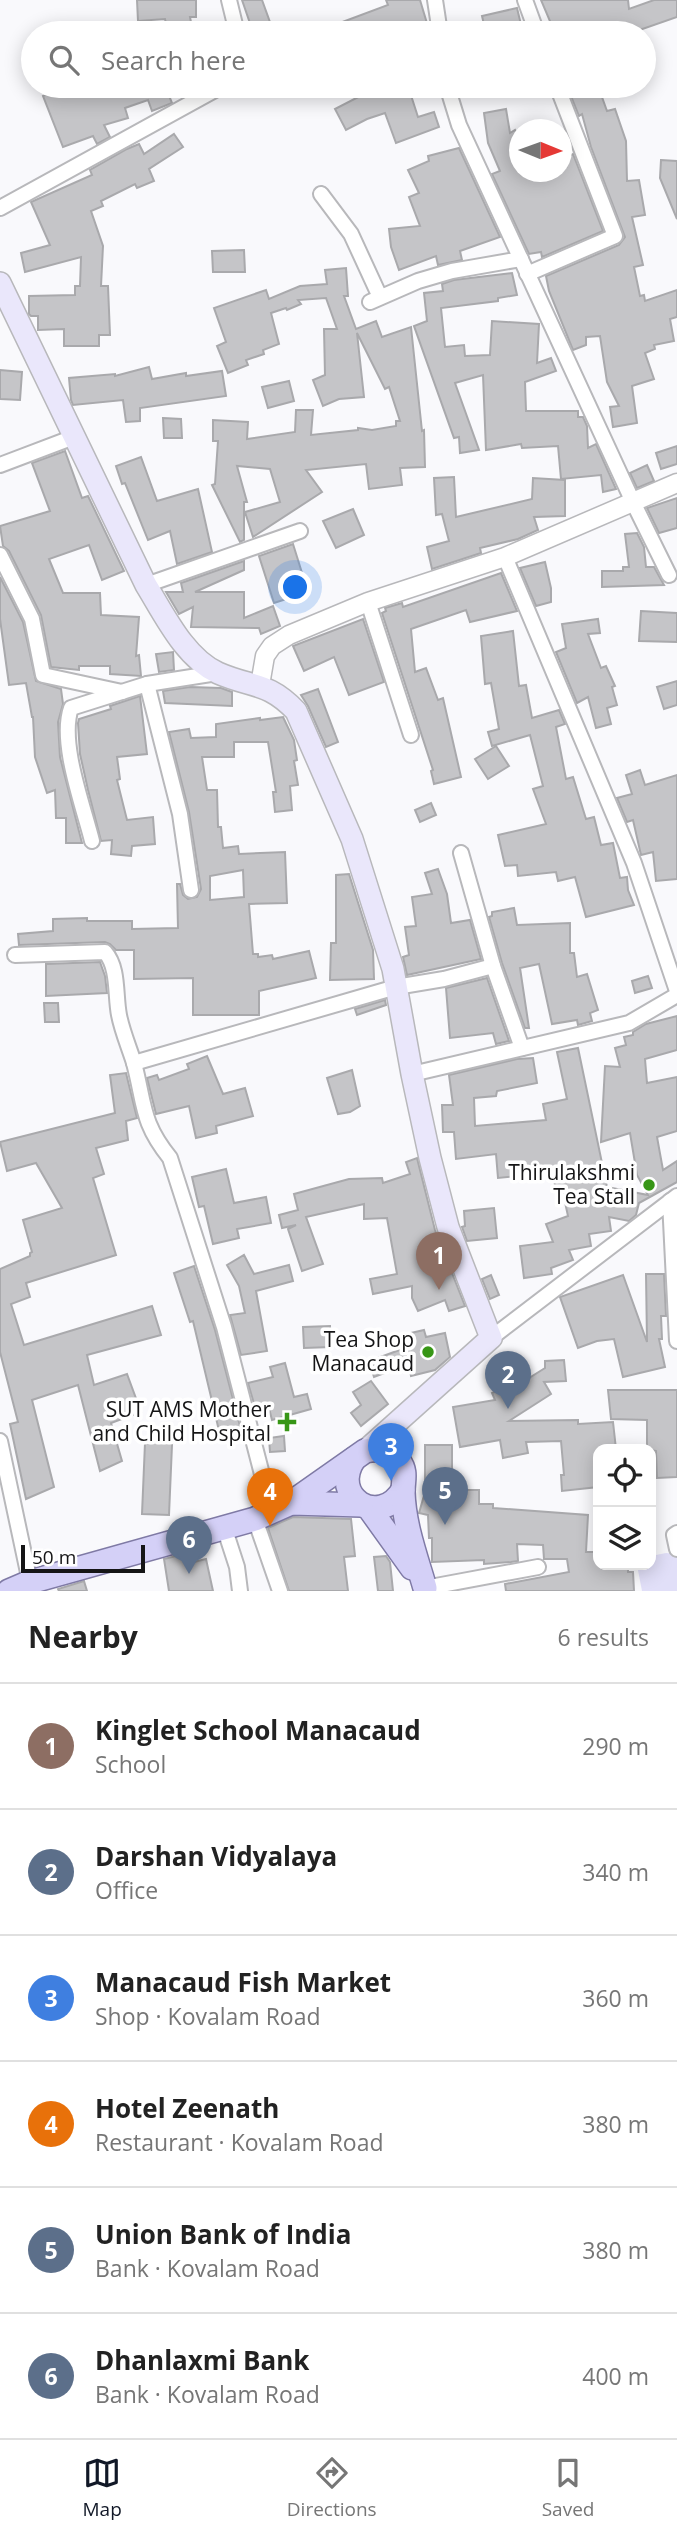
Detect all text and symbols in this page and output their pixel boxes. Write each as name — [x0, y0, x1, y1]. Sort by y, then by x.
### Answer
search box — [21, 21, 656, 98]
icon: search — [45, 41, 83, 79]
text: Search here — [101, 42, 246, 78]
north arrow — [509, 119, 572, 182]
your location — [278, 570, 312, 604]
place label: Thirulakshmi Tea Stall — [508, 1158, 635, 1210]
marker: Thirulakshmi Tea Stall — [641, 1177, 657, 1193]
pin: 1 — [416, 1232, 462, 1290]
place label: Tea Shop Manacaud — [311, 1325, 414, 1377]
marker: Tea Shop Manacaud — [420, 1344, 436, 1360]
pin: 2 — [485, 1351, 531, 1409]
place label: SUT AMS Mother and Child Hospital — [92, 1395, 271, 1447]
marker: SUT AMS Mother and Child Hospital — [277, 1412, 297, 1432]
pin: 3 — [368, 1423, 414, 1481]
map controls — [593, 1444, 656, 1570]
button: locate — [593, 1444, 656, 1507]
pin: 5 — [422, 1467, 468, 1525]
pin: 4 — [247, 1468, 293, 1526]
button: layers — [593, 1507, 656, 1570]
pin: 6 — [166, 1516, 212, 1574]
scale bar — [21, 1542, 145, 1574]
text: 50 m — [32, 1544, 76, 1570]
text: Nearby — [28, 1616, 138, 1657]
text: 6 results — [558, 1621, 649, 1653]
text: Kinglet School Manacaud — [95, 1712, 421, 1748]
text: 1 — [44, 1730, 58, 1762]
text: 290 m — [582, 1730, 649, 1762]
text: School — [95, 1748, 166, 1780]
text: Darshan Vidyalaya — [95, 1838, 337, 1874]
text: 2 — [44, 1856, 58, 1888]
text: 340 m — [582, 1856, 649, 1888]
text: Office — [95, 1874, 158, 1906]
text: Manacaud Fish Market — [95, 1964, 391, 2000]
text: 3 — [44, 1982, 58, 2014]
text: 360 m — [582, 1982, 649, 2014]
text: Shop · Kovalam Road — [95, 2000, 321, 2032]
text: Hotel Zeenath — [95, 2090, 279, 2126]
text: 4 — [44, 2108, 58, 2140]
text: 380 m — [582, 2108, 649, 2140]
text: Restaurant · Kovalam Road — [95, 2126, 384, 2158]
text: Union Bank of India — [95, 2216, 351, 2252]
text: 5 — [44, 2234, 58, 2266]
text: 380 m — [582, 2234, 649, 2266]
text: Bank · Kovalam Road — [95, 2252, 320, 2284]
text: Dhanlaxmi Bank — [95, 2342, 309, 2378]
text: 6 — [44, 2360, 58, 2392]
text: 400 m — [582, 2360, 649, 2392]
text: Bank · Kovalam Road — [95, 2378, 320, 2410]
tab: Map — [83, 2454, 122, 2522]
tab: Directions — [287, 2454, 377, 2522]
tab: Saved — [542, 2454, 594, 2522]

